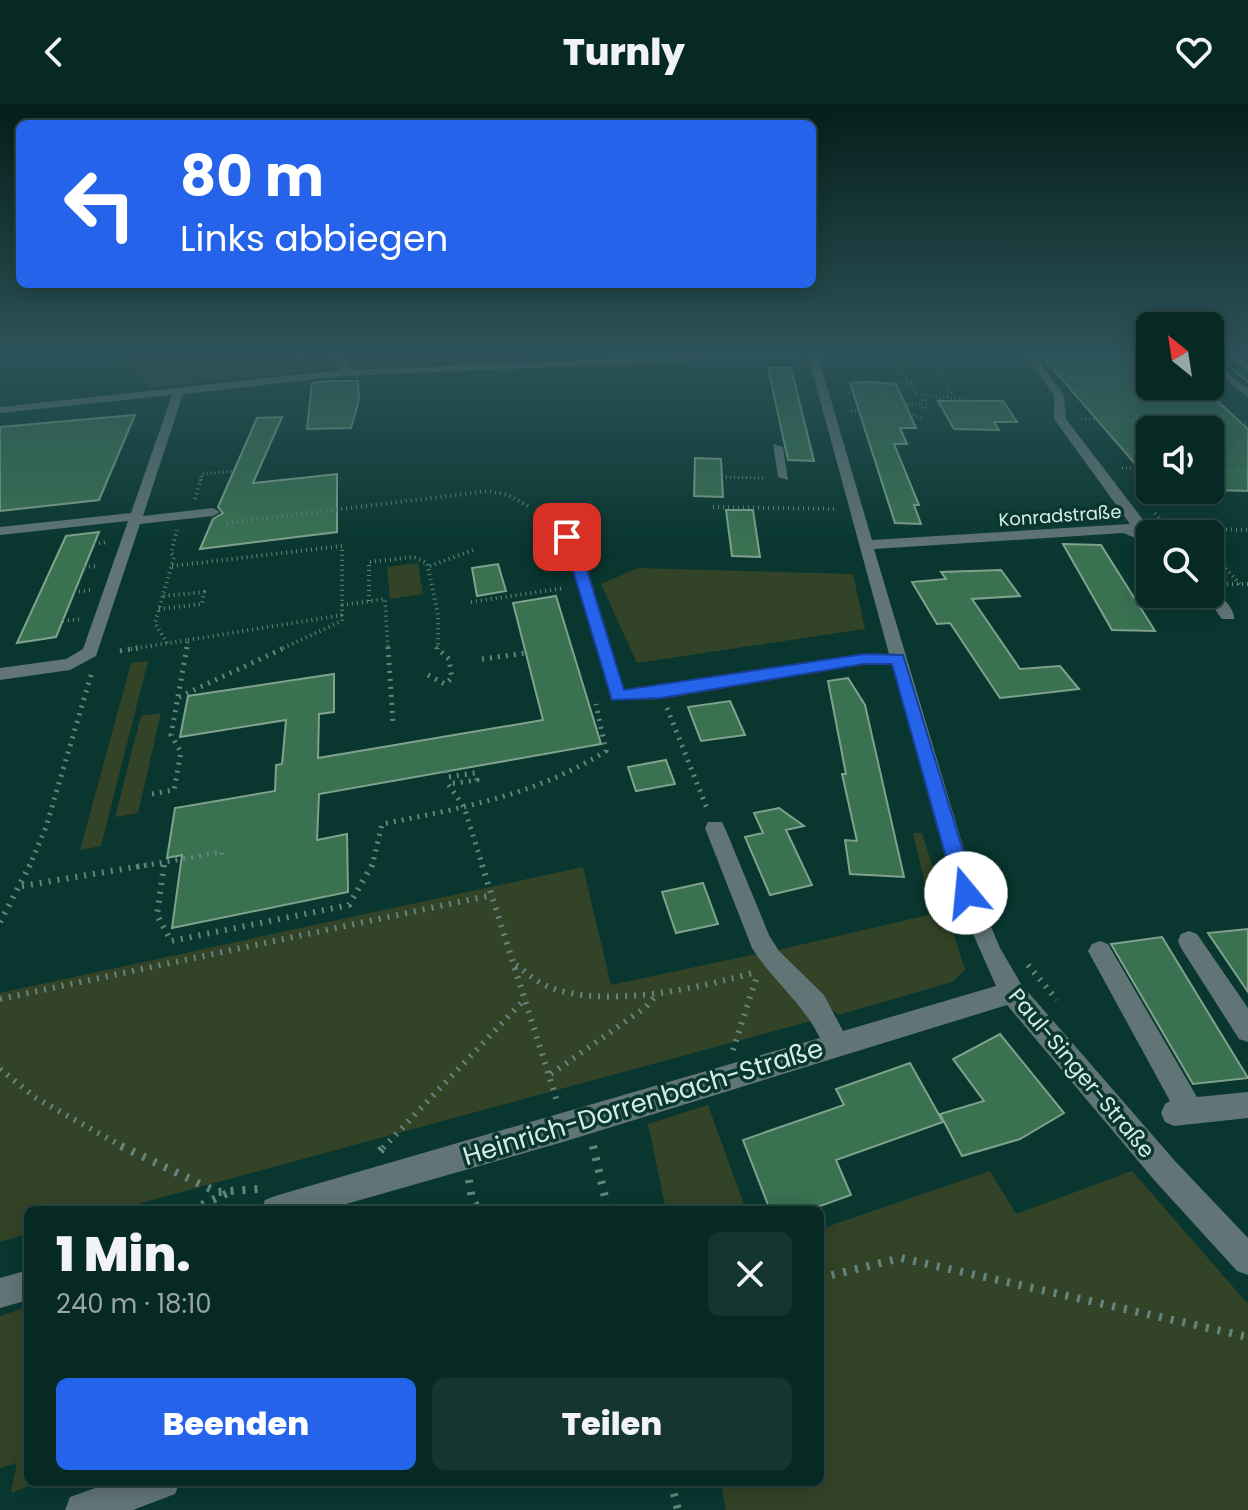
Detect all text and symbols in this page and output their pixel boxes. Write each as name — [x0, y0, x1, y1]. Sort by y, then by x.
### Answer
text: Turnly — [563, 27, 685, 78]
icon: back — [32, 30, 76, 74]
icon: heart — [1172, 30, 1216, 74]
text: 80 m — [180, 137, 324, 216]
icon: left — [48, 152, 152, 256]
text: Links abbiegen — [180, 213, 448, 264]
north arrow — [1136, 312, 1224, 400]
map controls — [1136, 312, 1224, 608]
button: sound — [1136, 416, 1224, 504]
street label: Konradstraße — [998, 499, 1122, 532]
pin — [533, 503, 601, 571]
icon: arrive — [545, 515, 589, 559]
button: search — [1136, 520, 1224, 608]
position arrow — [924, 851, 1008, 935]
street label: Paul-Singer-Straße — [1001, 982, 1162, 1165]
street label: Heinrich-Dorrenbach-Straße — [458, 1030, 828, 1174]
text: 1 Min. — [56, 1221, 191, 1288]
button: close — [708, 1232, 792, 1316]
text: 240 m · 18:10 — [56, 1286, 212, 1322]
button: Beenden — [56, 1378, 416, 1470]
button: Teilen — [432, 1378, 792, 1470]

